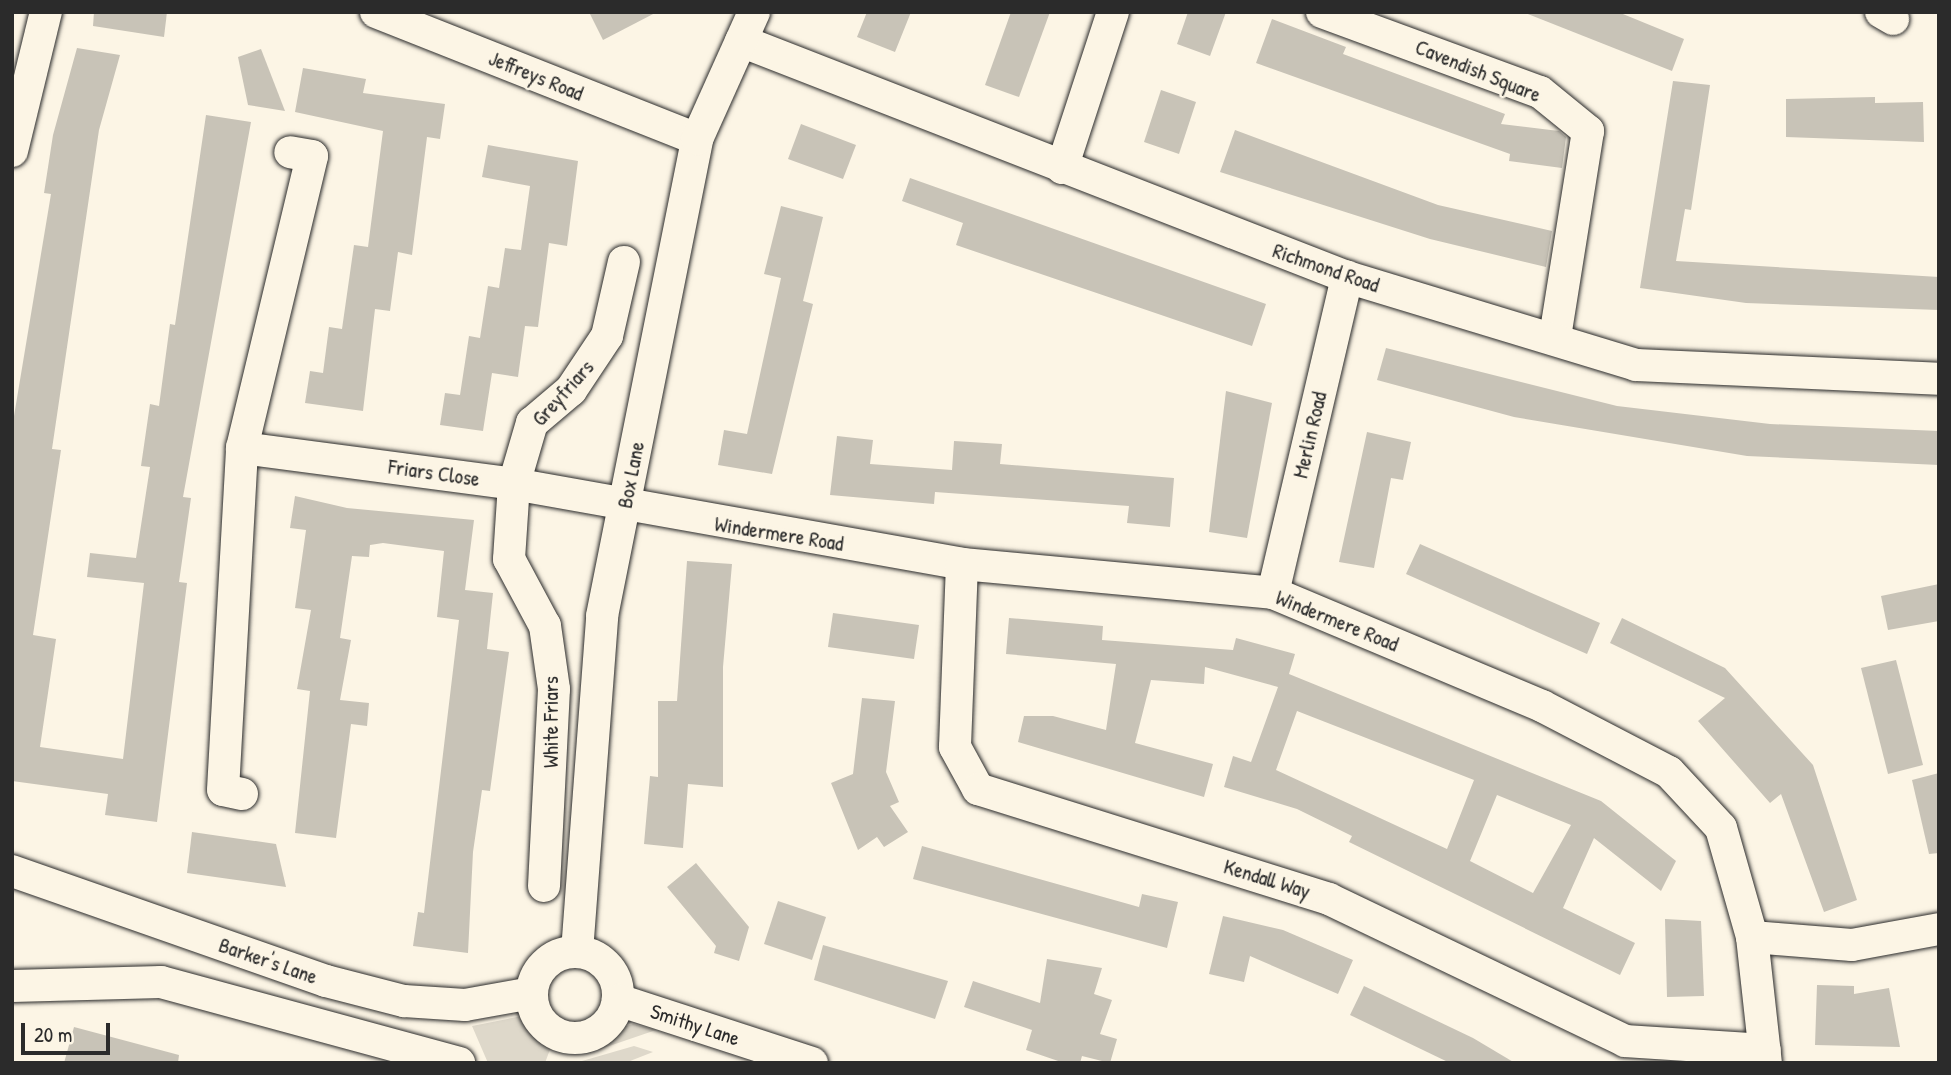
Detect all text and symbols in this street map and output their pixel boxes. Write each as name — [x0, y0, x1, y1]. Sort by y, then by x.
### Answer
street label: Cavendish Square — [1412, 34, 1544, 108]
street label: Jeffreys Road — [485, 46, 587, 106]
street label: Richmond Road — [1269, 238, 1383, 298]
street label: Greyfriars — [527, 355, 599, 431]
street label: Merlin Road — [1288, 389, 1332, 481]
street label: Box Lane — [612, 440, 650, 510]
street label: Friars Close — [387, 454, 481, 492]
street label: Windermere Road — [713, 511, 845, 557]
street label: Windermere Road — [1272, 585, 1402, 657]
street label: White Friars — [538, 676, 564, 768]
street label: Kendall Way — [1221, 854, 1313, 904]
street label: Barker's Lane — [215, 932, 321, 990]
street label: Smithy Lane — [647, 999, 743, 1051]
scale bar — [24, 1009, 114, 1052]
text: 20 m — [34, 1020, 72, 1049]

